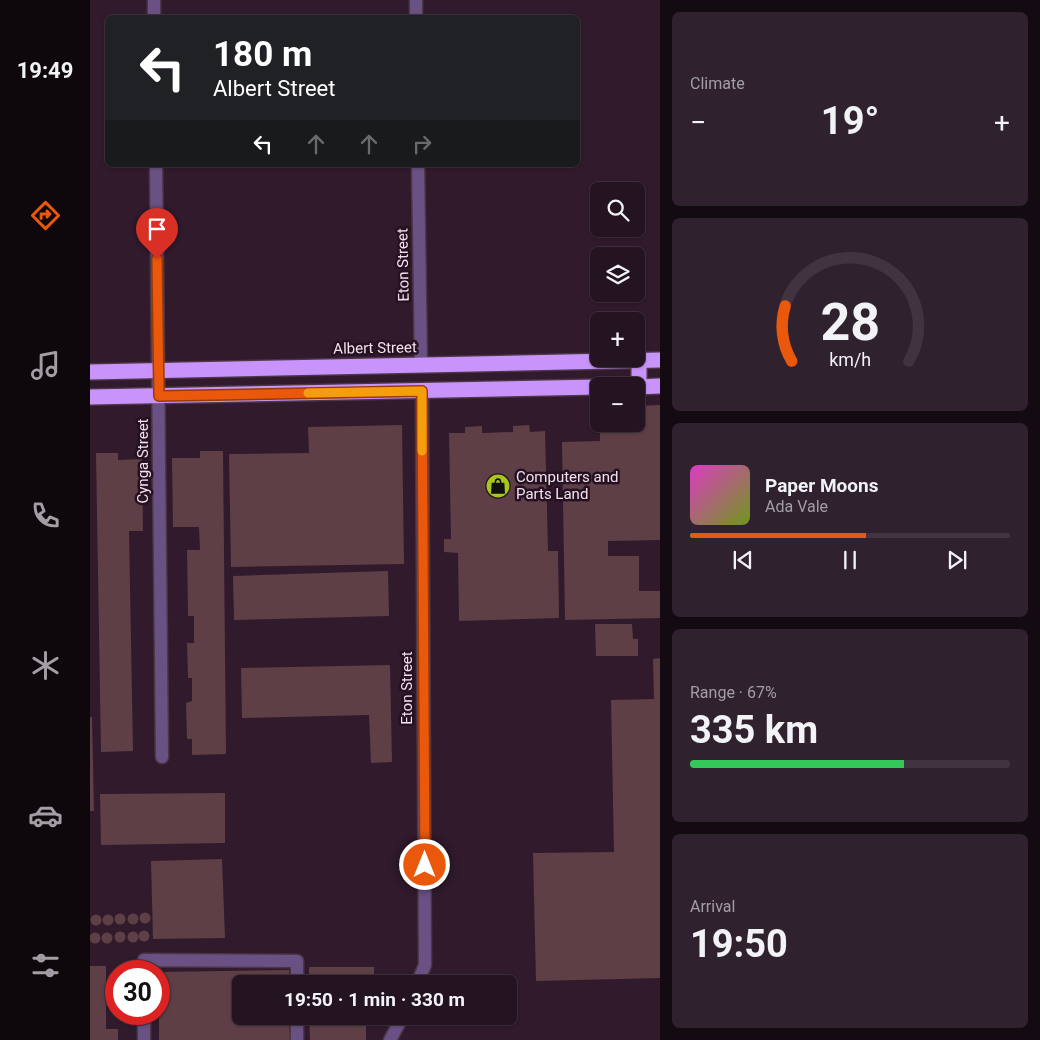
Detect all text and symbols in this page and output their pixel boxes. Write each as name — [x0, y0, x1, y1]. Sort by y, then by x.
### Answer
text: 180 m — [213, 34, 312, 75]
icon: left — [130, 35, 195, 100]
text: 19:49 — [17, 58, 73, 83]
text: Climate — [690, 74, 745, 93]
text: Albert Street — [213, 76, 335, 101]
text: 19° — [821, 99, 879, 143]
text: − — [690, 106, 706, 139]
text: + — [994, 106, 1010, 139]
icon: left — [249, 130, 277, 158]
icon: ahead — [302, 130, 330, 158]
icon: ahead — [355, 130, 383, 158]
icon: right — [408, 130, 436, 158]
map controls — [590, 182, 645, 432]
button: search — [590, 182, 645, 237]
icon: directions — [28, 198, 63, 233]
pin — [136, 208, 178, 259]
icon: arrive — [143, 215, 171, 243]
street label: Eton Street — [393, 228, 413, 302]
button: layers — [590, 247, 645, 302]
text: 28 — [820, 292, 880, 353]
button: + — [590, 312, 645, 367]
street label: Albert Street — [333, 338, 417, 358]
icon: music — [28, 348, 63, 383]
text: km/h — [829, 349, 871, 370]
button: − — [590, 377, 645, 432]
street label: Cynga Street — [134, 418, 152, 504]
place label: Computers and Parts Land — [516, 468, 618, 503]
shop icon: Computers and Parts Land — [485, 473, 511, 499]
text: Paper Moons — [765, 474, 878, 497]
text: Ada Vale — [765, 497, 828, 516]
icon: phone — [28, 498, 63, 533]
icon: previous — [729, 546, 757, 574]
icon: pause — [836, 546, 864, 574]
icon: next — [943, 546, 971, 574]
icon: climate — [28, 648, 63, 683]
street label: Eton Street — [398, 651, 416, 725]
text: Range · 67% — [690, 683, 777, 702]
text: 335 km — [690, 708, 818, 752]
icon: car — [28, 798, 63, 833]
position arrow — [398, 838, 450, 890]
text: Arrival — [690, 897, 735, 916]
text: 19:50 — [690, 922, 788, 966]
icon: filters — [28, 948, 63, 983]
speed limit sign: 30 — [105, 960, 170, 1025]
text: 19:50 · 1 min · 330 m — [284, 988, 465, 1011]

